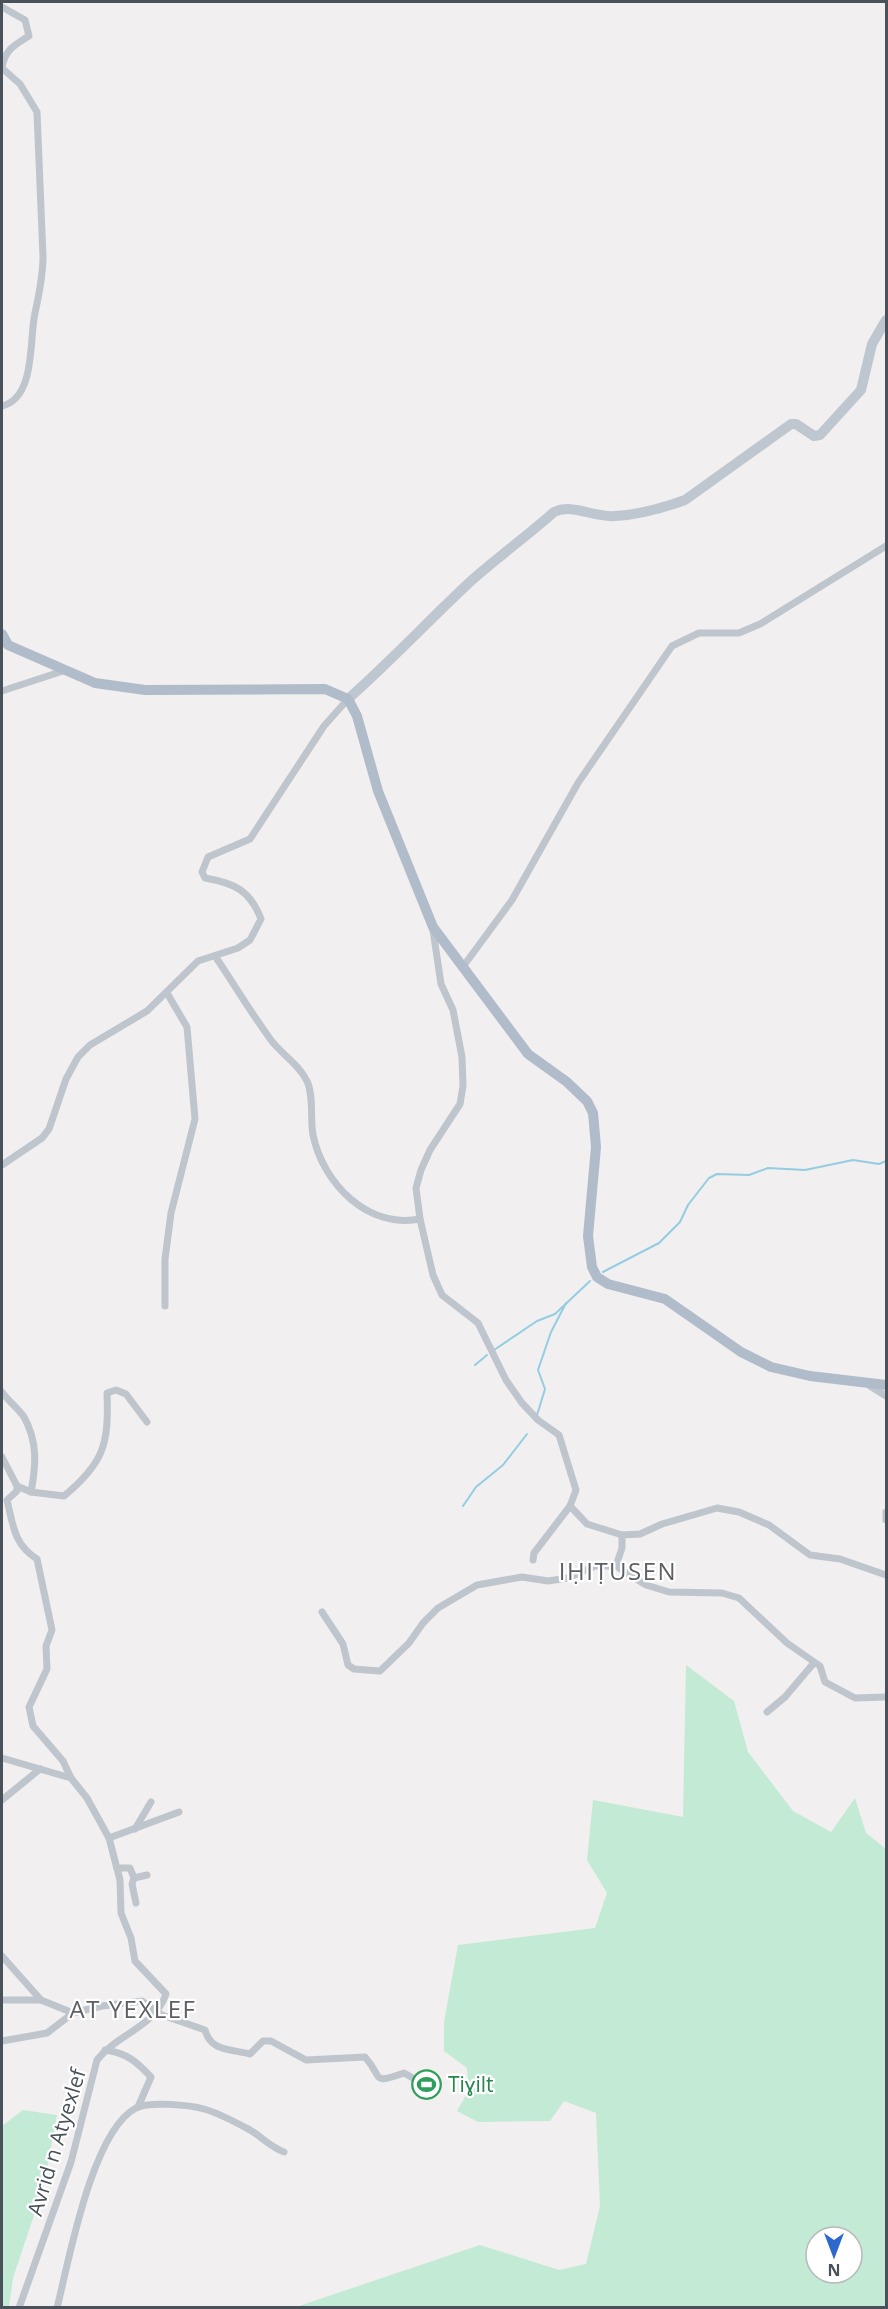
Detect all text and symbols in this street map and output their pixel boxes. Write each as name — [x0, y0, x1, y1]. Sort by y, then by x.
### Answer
district label: IḤIṬUSEN — [559, 1554, 677, 1587]
district label: AT YEXLEF — [70, 1992, 197, 2025]
street label: Avrid n Atyexlef — [20, 2063, 92, 2219]
sports icon: Tiɣilt — [411, 2068, 443, 2100]
place label: Tiɣilt — [448, 2070, 493, 2098]
north arrow — [804, 2225, 864, 2285]
text: N — [827, 2259, 841, 2281]

